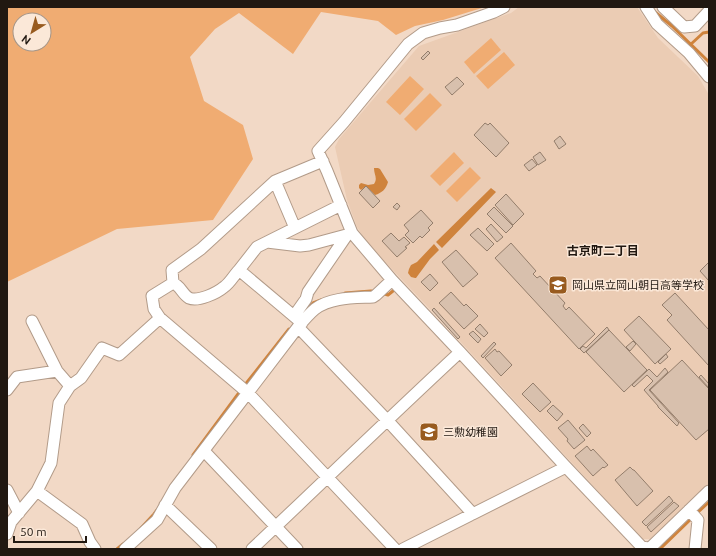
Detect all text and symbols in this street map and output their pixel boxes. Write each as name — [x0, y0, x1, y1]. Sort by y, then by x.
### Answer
north arrow — [12, 12, 52, 52]
text: N — [19, 33, 33, 47]
district label: 古京町二丁目 — [567, 244, 639, 257]
school or university icon: 岡山県立岡山朝日高等学校 — [547, 274, 569, 296]
place label: 岡山県立岡山朝日高等学校 — [572, 279, 704, 291]
school or university icon: 三勲幼稚園 — [418, 421, 440, 443]
place label: 三勲幼稚園 — [443, 426, 498, 438]
scale bar — [14, 518, 86, 544]
text: 50 m — [20, 525, 47, 538]

